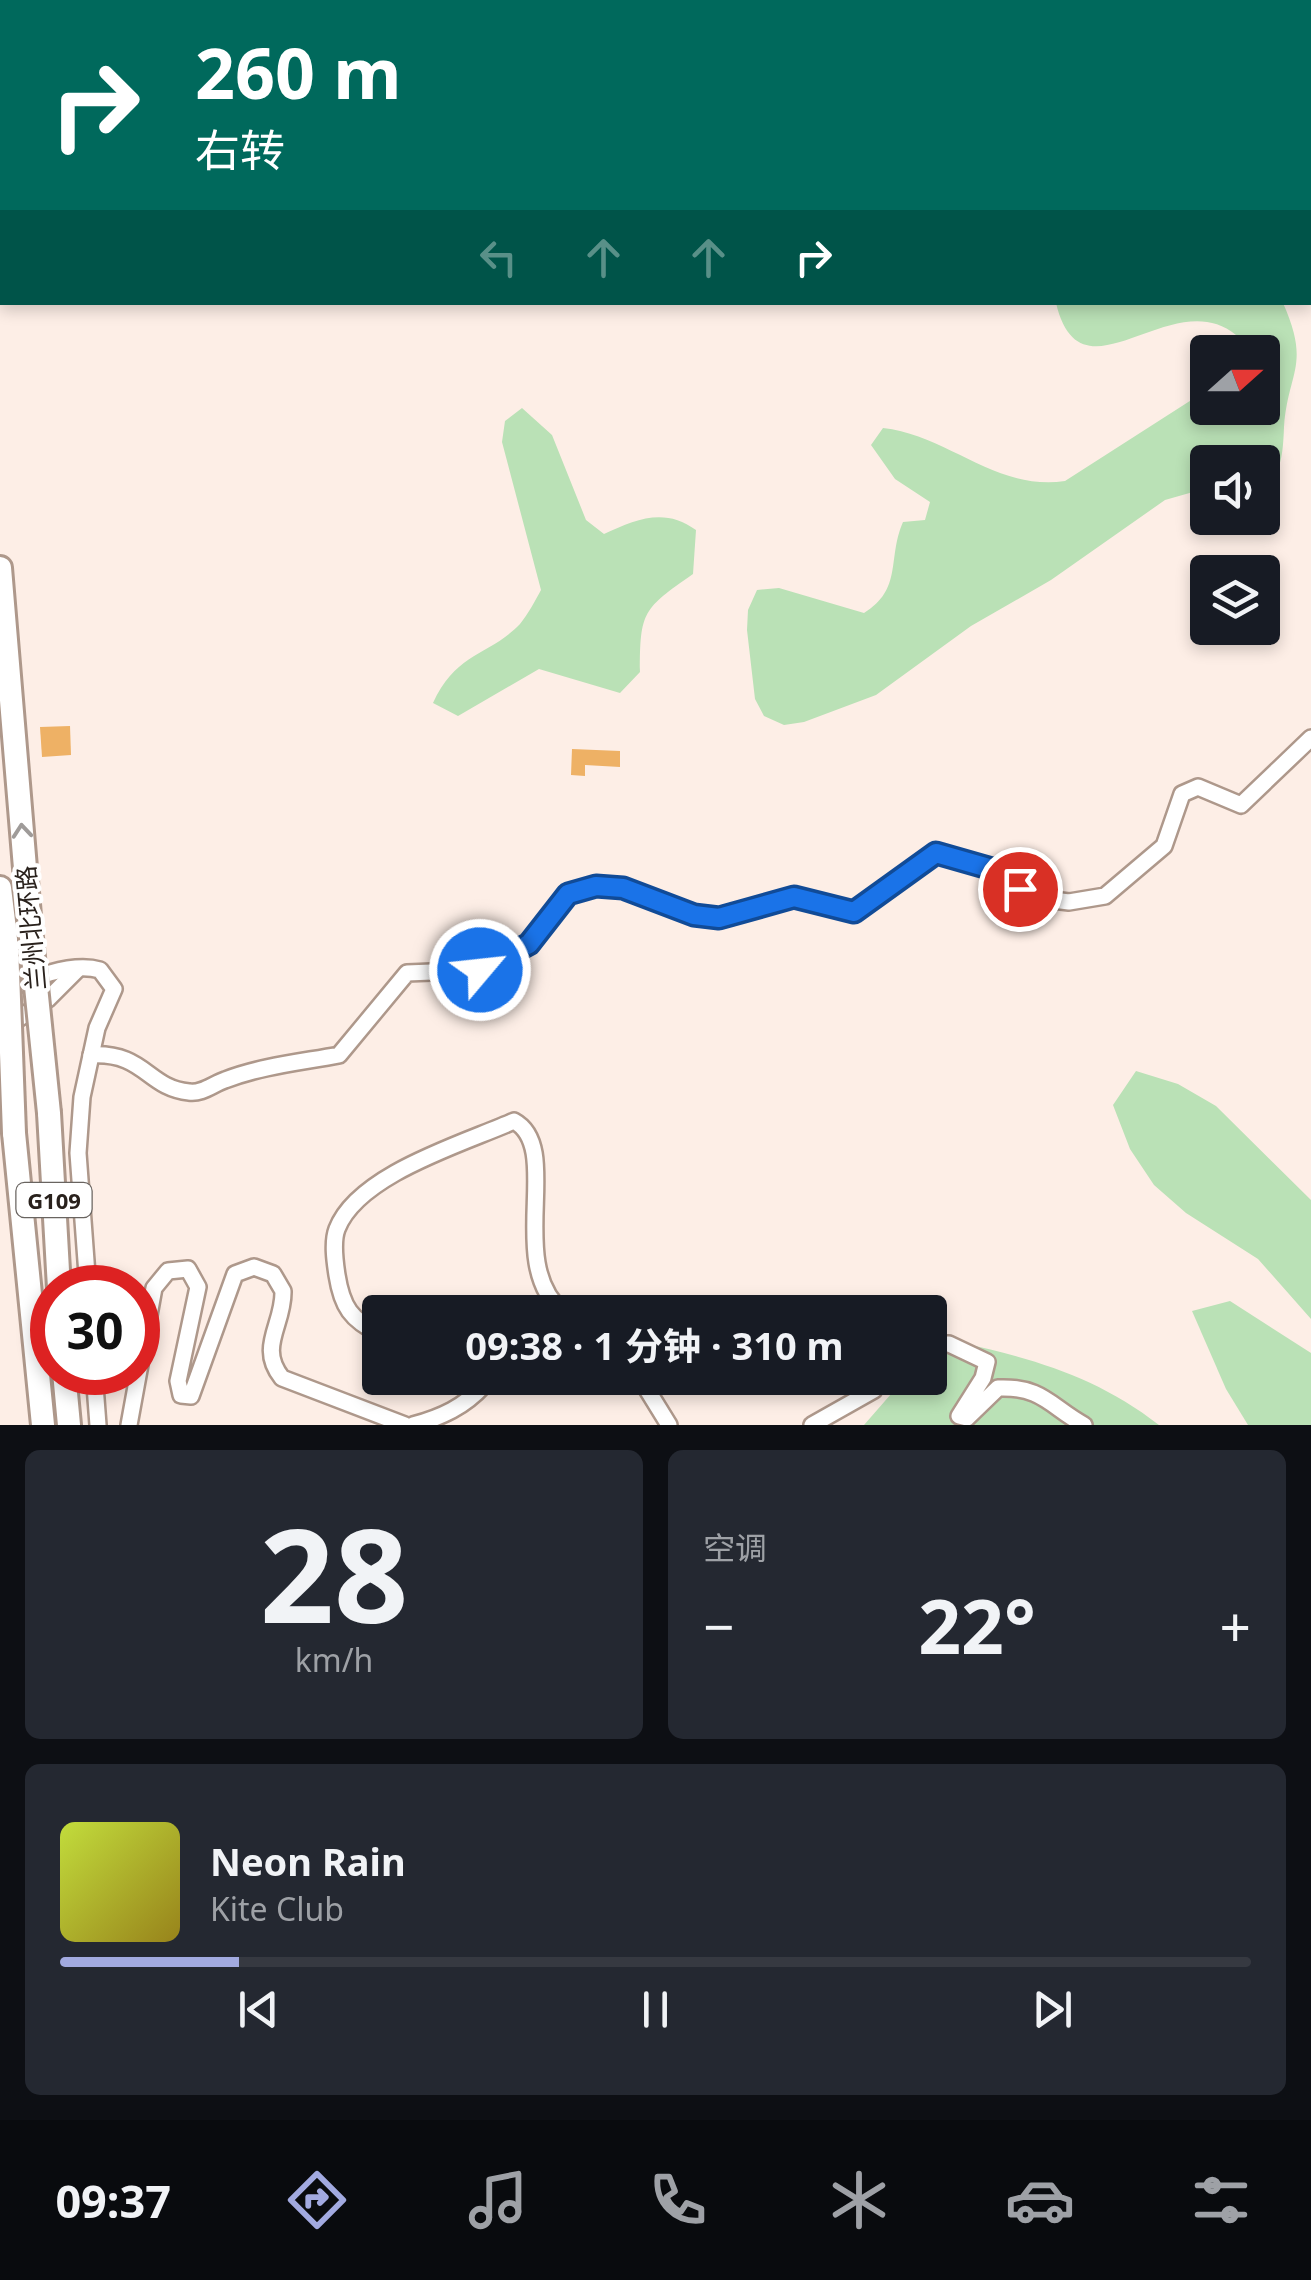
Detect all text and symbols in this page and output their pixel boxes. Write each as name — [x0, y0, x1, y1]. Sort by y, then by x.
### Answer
text: 260 m — [195, 24, 402, 120]
icon: right — [30, 40, 160, 170]
text: 右转 — [195, 119, 285, 180]
icon: left — [471, 230, 526, 285]
icon: ahead — [576, 230, 631, 285]
icon: ahead — [681, 230, 736, 285]
icon: right — [786, 230, 841, 285]
north arrow — [1190, 335, 1280, 425]
map controls — [1190, 335, 1280, 645]
button: sound — [1190, 445, 1280, 535]
button: layers — [1190, 555, 1280, 645]
one-way arrow — [11, 822, 33, 838]
pin — [978, 847, 1063, 932]
icon: arrive — [993, 862, 1048, 917]
street label: 兰州北环路 — [8, 864, 52, 992]
position arrow — [428, 918, 532, 1022]
road number: G109 — [17, 1183, 92, 1217]
speed limit sign: 30 — [30, 1265, 160, 1395]
text: 09:38 · 1 分钟 · 310 m — [465, 1319, 844, 1371]
text: 28 — [260, 1484, 408, 1661]
text: 空调 — [703, 1526, 767, 1569]
text: 22° — [918, 1574, 1036, 1676]
text: − — [703, 1588, 734, 1663]
text: + — [1220, 1588, 1251, 1663]
text: km/h — [295, 1638, 373, 1681]
text: Neon Rain — [210, 1835, 406, 1887]
text: Kite Club — [210, 1887, 344, 1930]
icon: previous — [231, 1982, 286, 2037]
icon: pause — [628, 1982, 683, 2037]
icon: next — [1025, 1982, 1080, 2037]
icon: directions — [282, 2165, 352, 2235]
icon: music — [463, 2165, 533, 2235]
icon: phone — [643, 2165, 713, 2235]
icon: climate — [824, 2165, 894, 2235]
icon: car — [1005, 2165, 1075, 2235]
icon: filters — [1186, 2165, 1256, 2235]
text: 09:37 — [55, 2170, 171, 2231]

